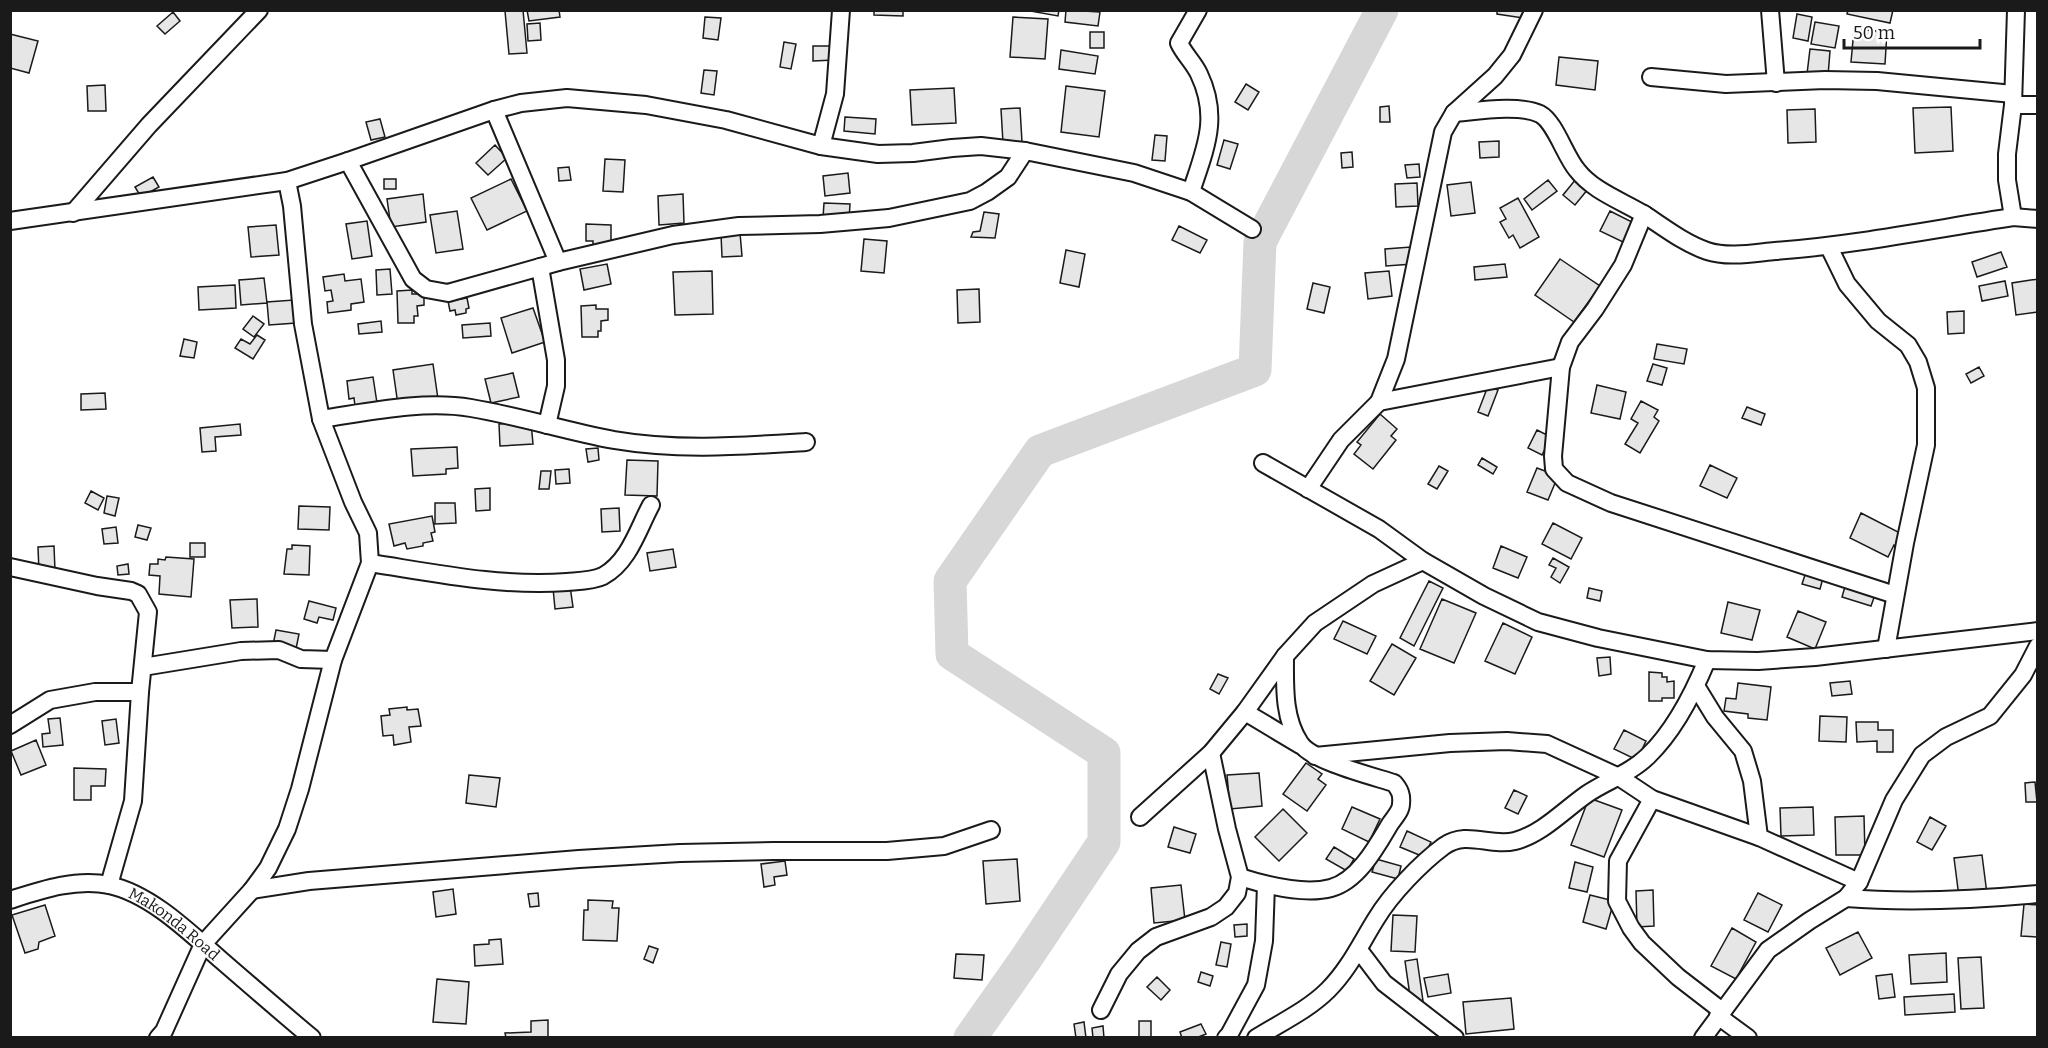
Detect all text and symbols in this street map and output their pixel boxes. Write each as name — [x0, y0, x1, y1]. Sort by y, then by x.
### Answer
scale bar — [1844, 12, 1980, 50]
text: 50 m — [1853, 22, 1895, 44]
street label: Makonda Road — [126, 883, 224, 964]

